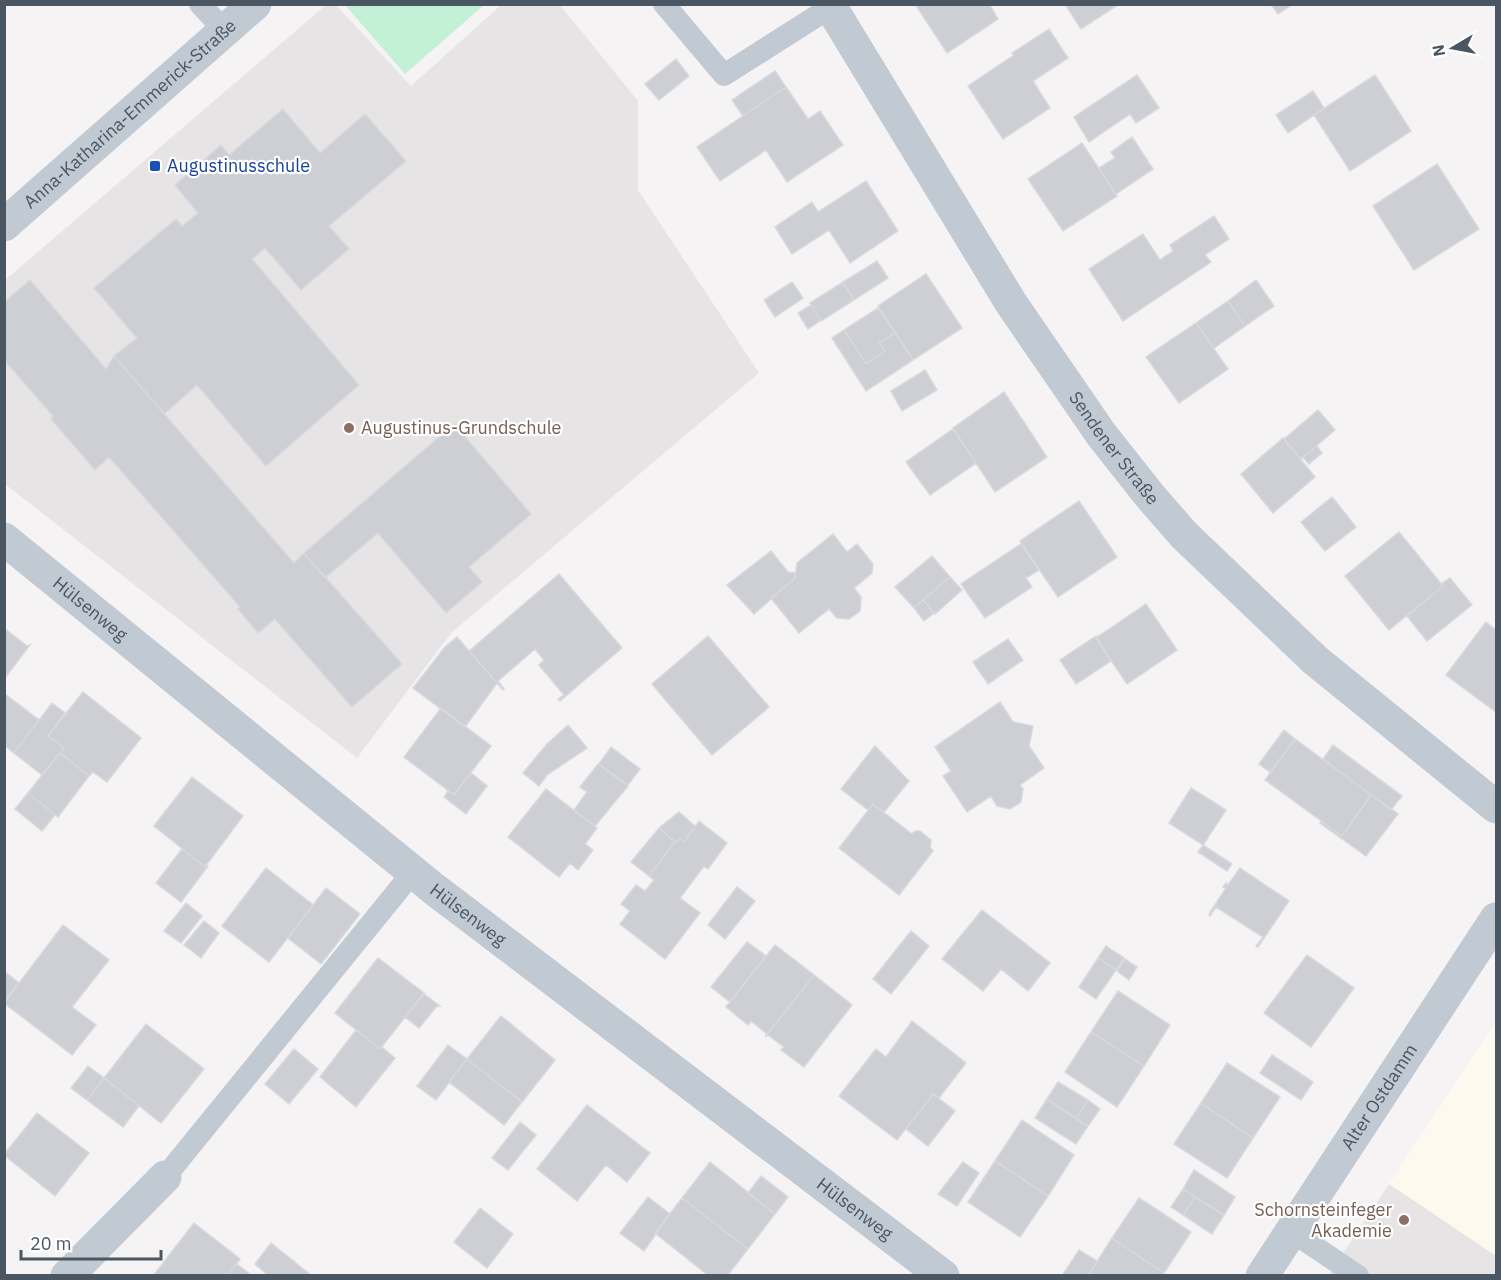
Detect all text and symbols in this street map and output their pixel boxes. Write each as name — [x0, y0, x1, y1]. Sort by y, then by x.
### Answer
street label: Anna-Katharina-Emmerick-Straße — [19, 14, 241, 213]
north arrow — [1423, 18, 1483, 78]
text: N — [1427, 43, 1449, 58]
place label: Augustinusschule — [167, 154, 310, 177]
marker: Augustinusschule — [148, 159, 162, 173]
street label: Sendener Straße — [1064, 387, 1164, 509]
place label: Augustinus-Grundschule — [361, 416, 562, 439]
marker: Augustinus-Grundschule — [342, 421, 356, 435]
street label: Hülsenweg — [48, 571, 133, 646]
street label: Hülsenweg — [425, 878, 511, 951]
street label: Alter Ostdamm — [1336, 1039, 1422, 1154]
street label: Hülsenweg — [812, 1172, 898, 1245]
place label: Schornsteinfeger Akademie — [1254, 1198, 1392, 1242]
marker: Schornsteinfeger Akademie — [1397, 1213, 1411, 1227]
scale bar — [21, 1223, 160, 1261]
text: 20 m — [30, 1232, 72, 1255]

